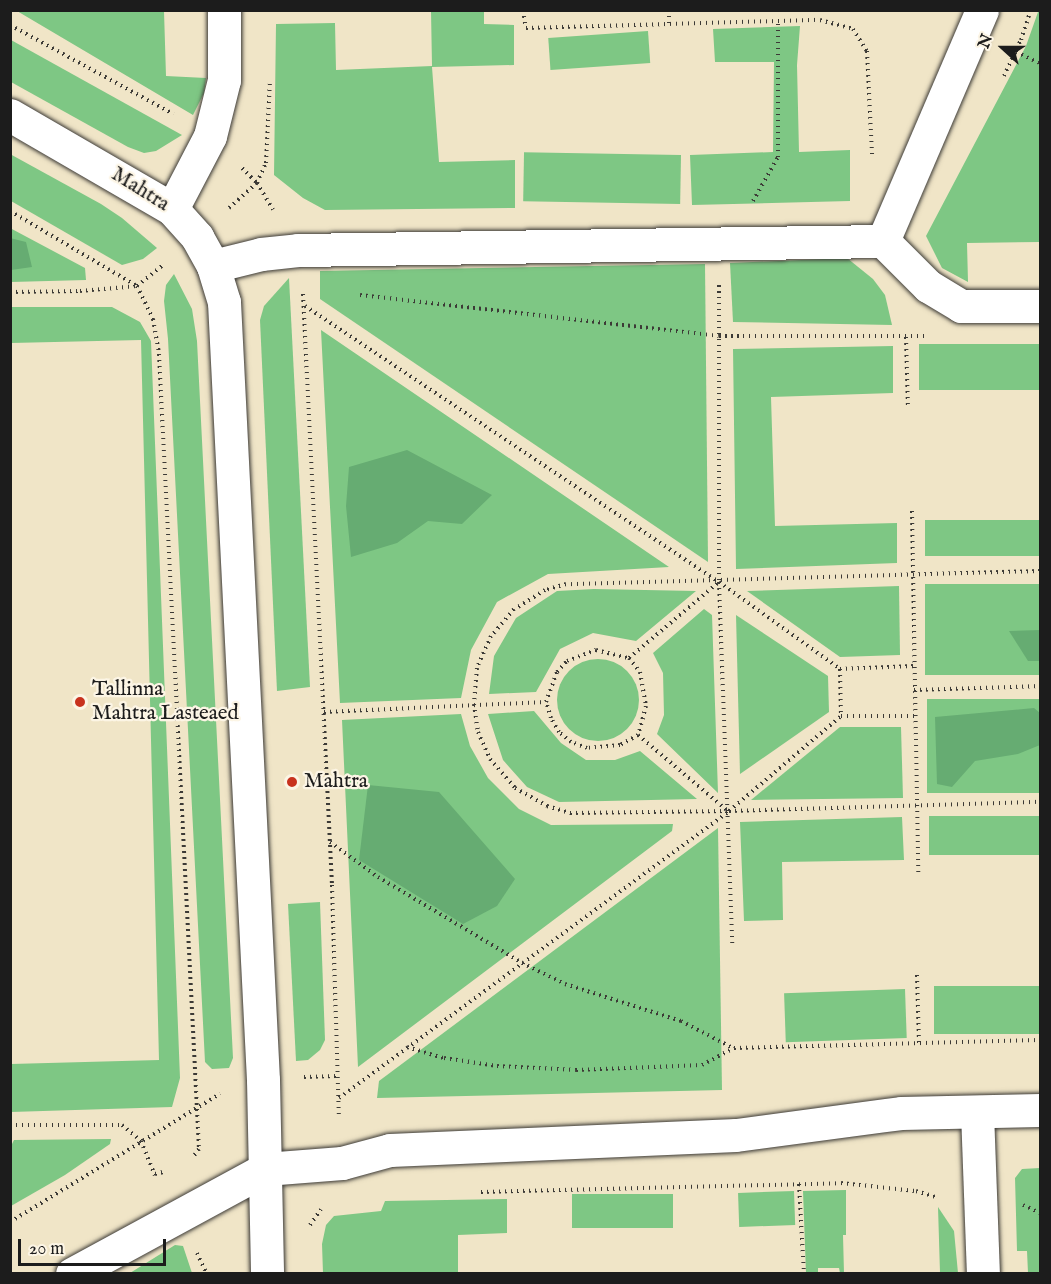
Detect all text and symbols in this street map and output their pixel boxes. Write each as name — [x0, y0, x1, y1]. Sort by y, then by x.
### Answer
north arrow — [973, 18, 1033, 78]
text: N — [974, 32, 998, 52]
street label: Mahtra — [106, 162, 174, 218]
place label: Tallinna Mahtra Lasteaed — [92, 677, 239, 727]
marker: Tallinna Mahtra Lasteaed — [73, 695, 87, 709]
place label: Mahtra — [304, 769, 368, 795]
marker: Mahtra — [285, 775, 299, 789]
scale bar — [21, 1227, 170, 1265]
text: 20 m — [29, 1238, 64, 1261]

